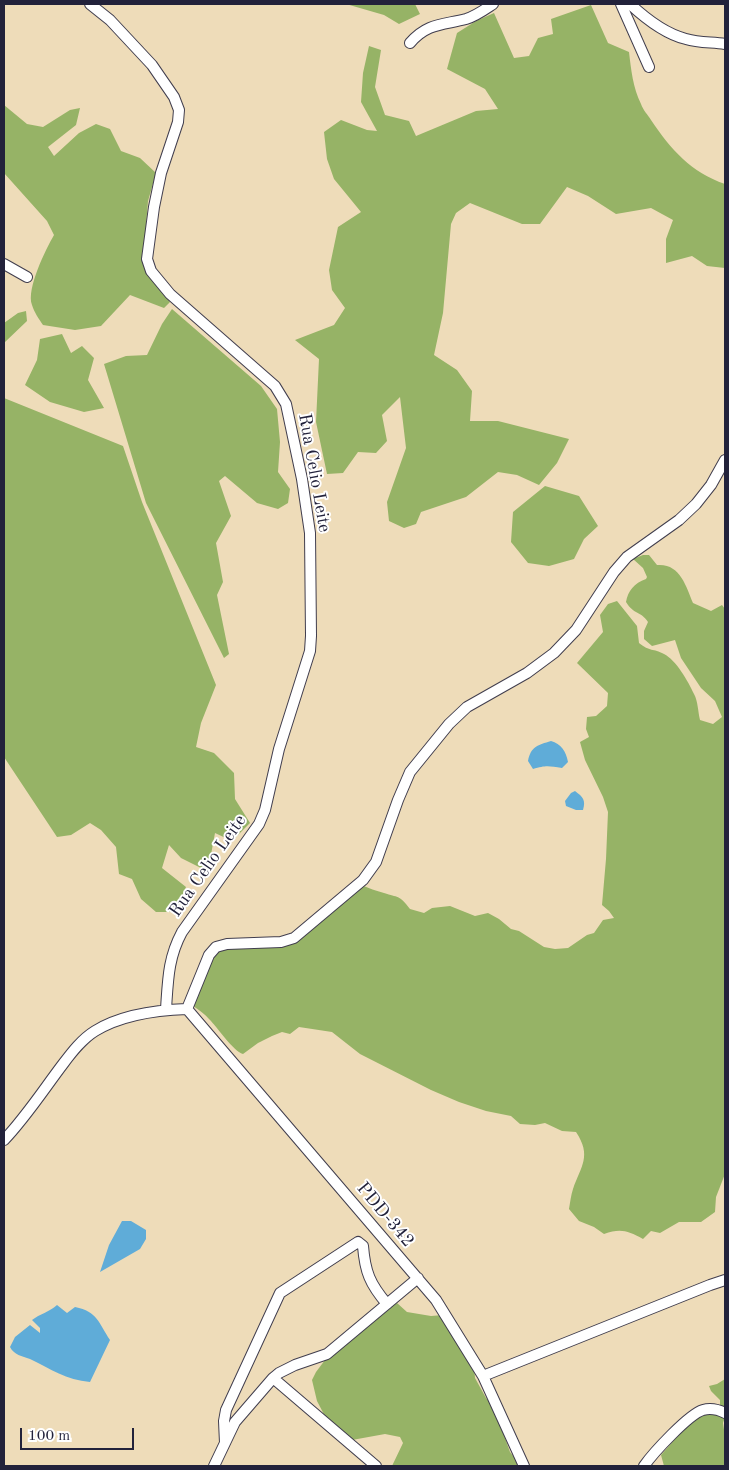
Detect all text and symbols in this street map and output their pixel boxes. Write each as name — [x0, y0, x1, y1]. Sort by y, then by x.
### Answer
street label: Rua Celio Leite — [293, 412, 335, 534]
street label: Rua Celio Leite — [165, 811, 251, 921]
street label: PDD-342 — [352, 1178, 418, 1252]
scale bar — [22, 1418, 136, 1450]
text: 100 m — [28, 1429, 70, 1444]

